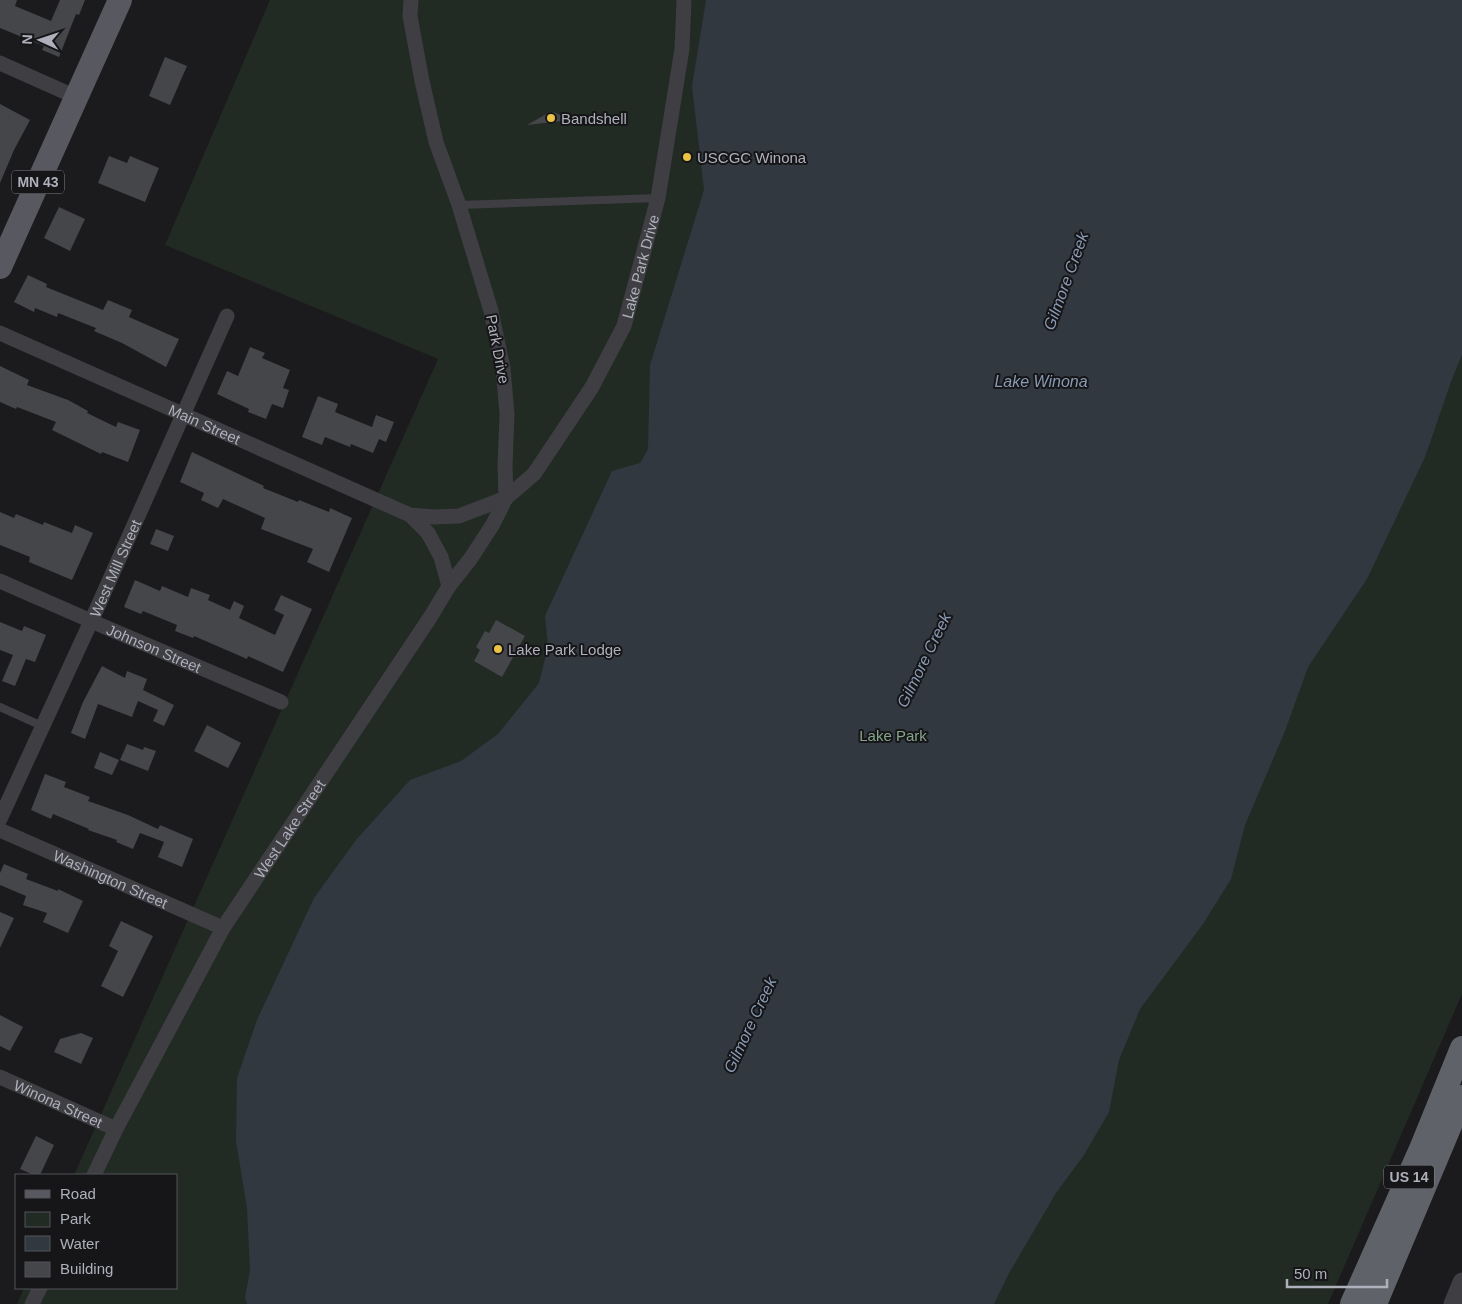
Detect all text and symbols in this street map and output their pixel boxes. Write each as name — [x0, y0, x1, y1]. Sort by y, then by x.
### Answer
north arrow — [15, 15, 65, 65]
text: N — [19, 34, 35, 45]
place label: Bandshell — [561, 110, 627, 127]
marker: Bandshell — [545, 112, 557, 124]
place label: USCGC Winona — [697, 149, 807, 166]
marker: USCGC Winona — [681, 151, 693, 163]
road number: MN 43 — [12, 170, 64, 193]
street label: Lake Park Drive — [618, 213, 662, 320]
water label: Gilmore Creek — [1040, 229, 1092, 332]
street label: Park Drive — [483, 313, 513, 385]
water label: Lake Winona — [994, 373, 1088, 390]
street label: Main Street — [166, 401, 244, 448]
street label: West Mill Street — [86, 516, 144, 619]
water label: Gilmore Creek — [894, 609, 955, 710]
street label: Johnson Street — [104, 620, 205, 676]
place label: Lake Park Lodge — [508, 641, 621, 658]
marker: Lake Park Lodge — [492, 643, 504, 655]
park label: Lake Park — [859, 727, 927, 744]
street label: West Lake Street — [250, 776, 329, 881]
street label: Washington Street — [51, 846, 171, 912]
water label: Gilmore Creek — [721, 974, 780, 1075]
street label: Winona Street — [12, 1076, 106, 1131]
road number: US 14 — [1384, 1166, 1434, 1188]
legend — [15, 1174, 178, 1289]
text: Road — [60, 1185, 96, 1202]
text: Park — [60, 1210, 91, 1227]
text: Water — [60, 1235, 99, 1252]
scale bar — [1287, 1256, 1387, 1288]
text: Building — [60, 1260, 113, 1277]
text: 50 m — [1294, 1265, 1327, 1282]

